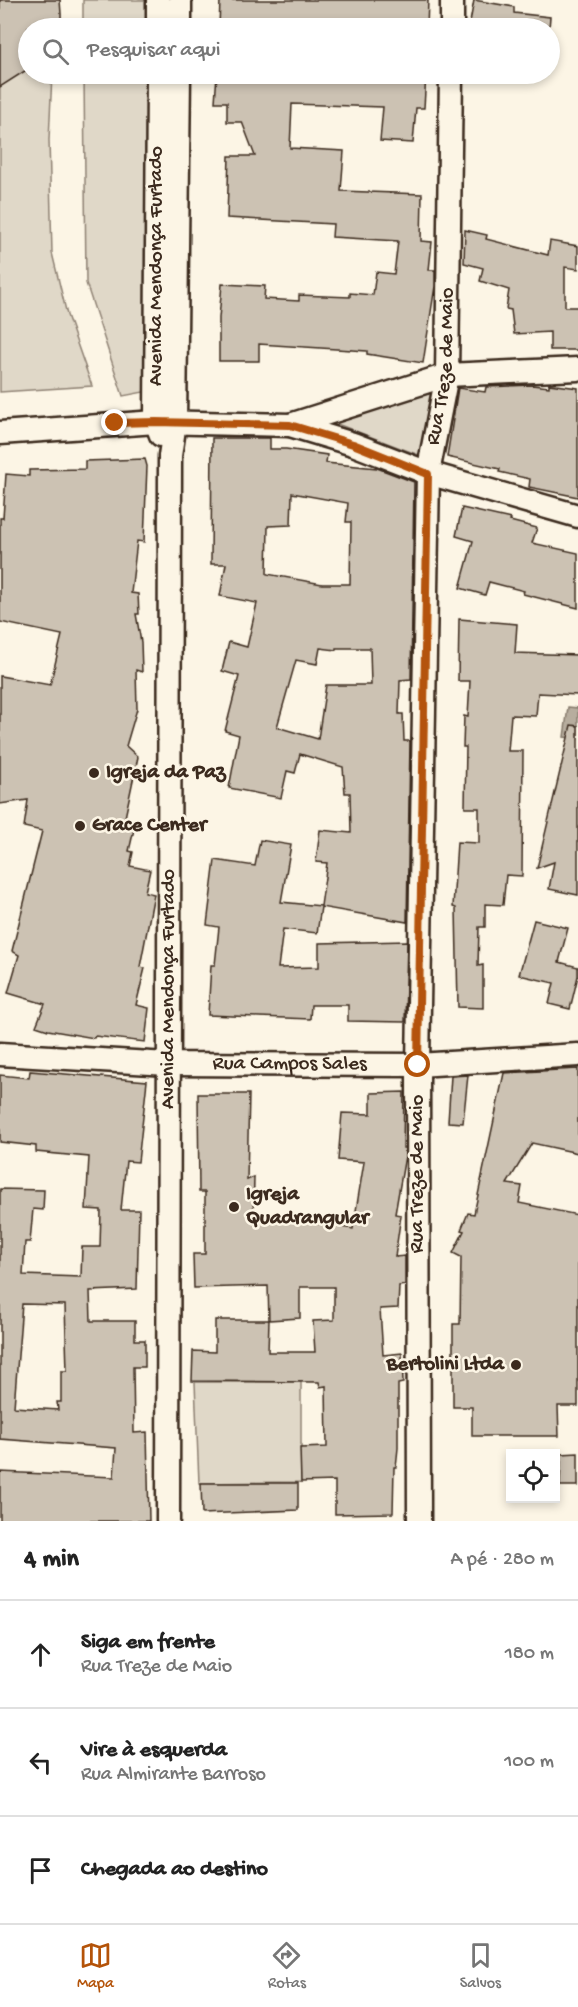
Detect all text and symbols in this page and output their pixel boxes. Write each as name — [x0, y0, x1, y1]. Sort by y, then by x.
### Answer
search box — [18, 18, 560, 84]
icon: search — [39, 35, 72, 68]
text: Pesquisar aqui — [87, 38, 221, 64]
street label: Avenida Mendonça Furtado — [145, 146, 170, 386]
street label: Rua Treze de Maio — [421, 287, 461, 447]
route end — [101, 409, 127, 435]
place label: Igreja da Paz — [106, 761, 227, 786]
marker: Igreja da Paz — [87, 766, 101, 780]
place label: Grace Center — [92, 814, 209, 839]
marker: Grace Center — [73, 819, 87, 833]
street label: Avenida Mendonça Furtado — [156, 869, 182, 1109]
route start — [404, 1051, 430, 1077]
street label: Rua Campos Sales — [213, 1052, 368, 1077]
street label: Rua Treze de Maio — [406, 1095, 431, 1253]
place label: Igreja Quadrangular — [246, 1183, 371, 1232]
marker: Igreja Quadrangular — [227, 1200, 241, 1214]
place label: Bertolini Ltda — [386, 1353, 505, 1378]
marker: Bertolini Ltda — [509, 1358, 523, 1372]
map controls — [506, 1449, 560, 1503]
button: locate — [506, 1449, 560, 1503]
text: 4 min — [24, 1545, 79, 1576]
text: A pé · 280 m — [450, 1549, 554, 1572]
text: Siga em frente — [81, 1630, 215, 1656]
icon: ahead — [24, 1638, 57, 1671]
text: 180 m — [505, 1643, 554, 1666]
text: Rua Treze de Maio — [81, 1656, 232, 1679]
text: Vire à esquerda — [81, 1738, 227, 1764]
icon: left — [24, 1746, 57, 1779]
text: 100 m — [504, 1751, 554, 1774]
text: Rua Almirante Barroso — [81, 1764, 266, 1787]
icon: arrive — [24, 1854, 57, 1887]
text: Chegada ao destino — [81, 1857, 268, 1883]
tab: Mapa — [77, 1939, 114, 1994]
tab: Rotas — [268, 1939, 306, 1994]
tab: Salvos — [460, 1939, 501, 1994]

